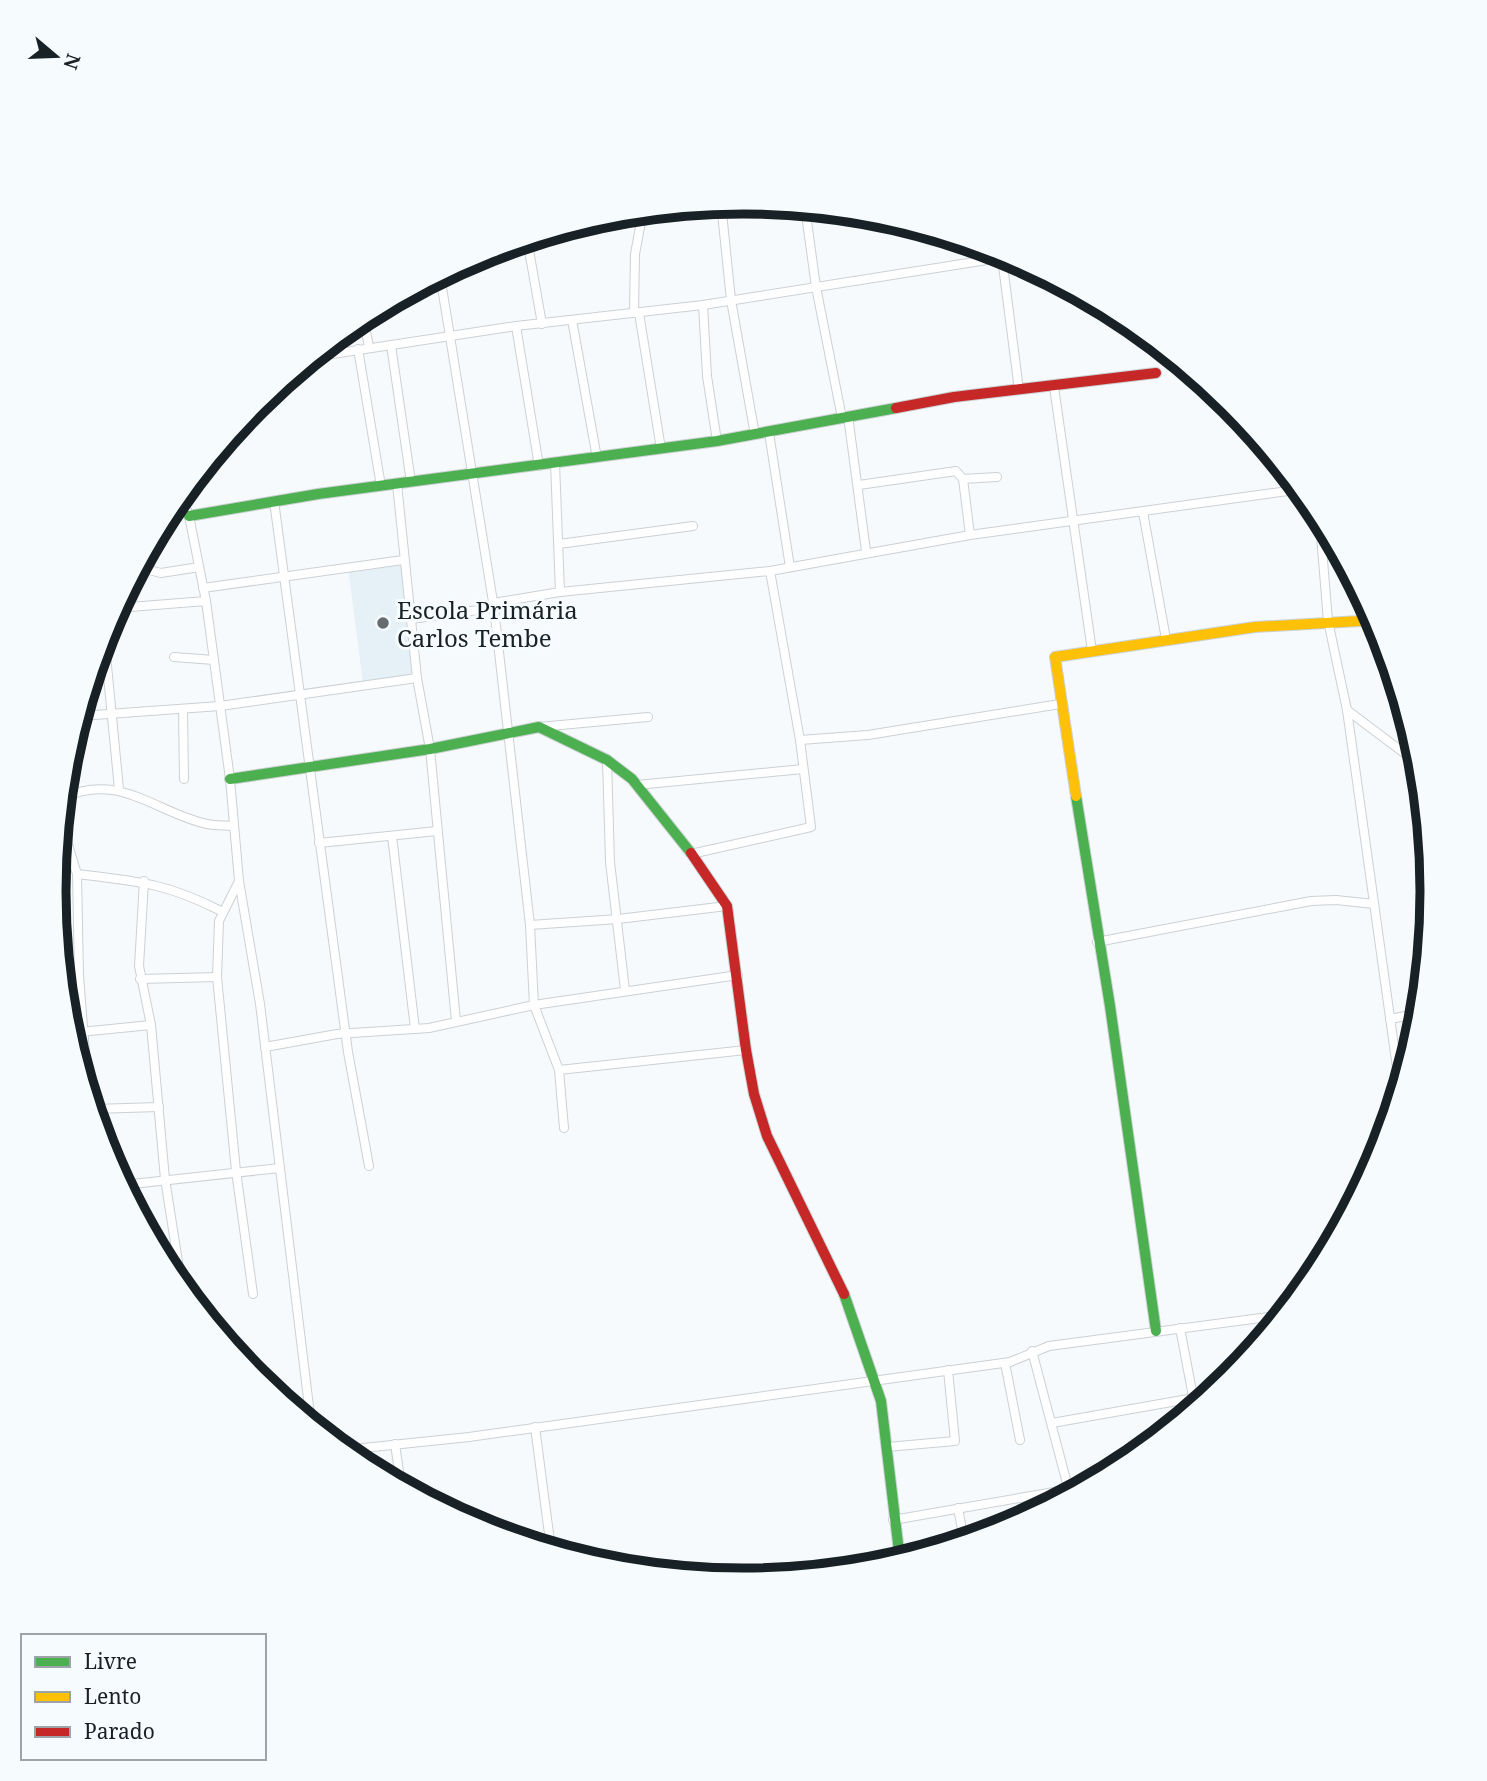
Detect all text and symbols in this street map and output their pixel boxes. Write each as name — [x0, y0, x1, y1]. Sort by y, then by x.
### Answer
north arrow — [21, 21, 91, 91]
text: N — [57, 50, 87, 73]
place label: Escola Primária Carlos Tembe — [397, 593, 578, 654]
marker: Escola Primária Carlos Tembe — [375, 615, 391, 631]
legend — [21, 1634, 266, 1760]
text: Livre — [84, 1647, 137, 1675]
text: Lento — [84, 1682, 141, 1710]
text: Parado — [84, 1717, 155, 1745]

